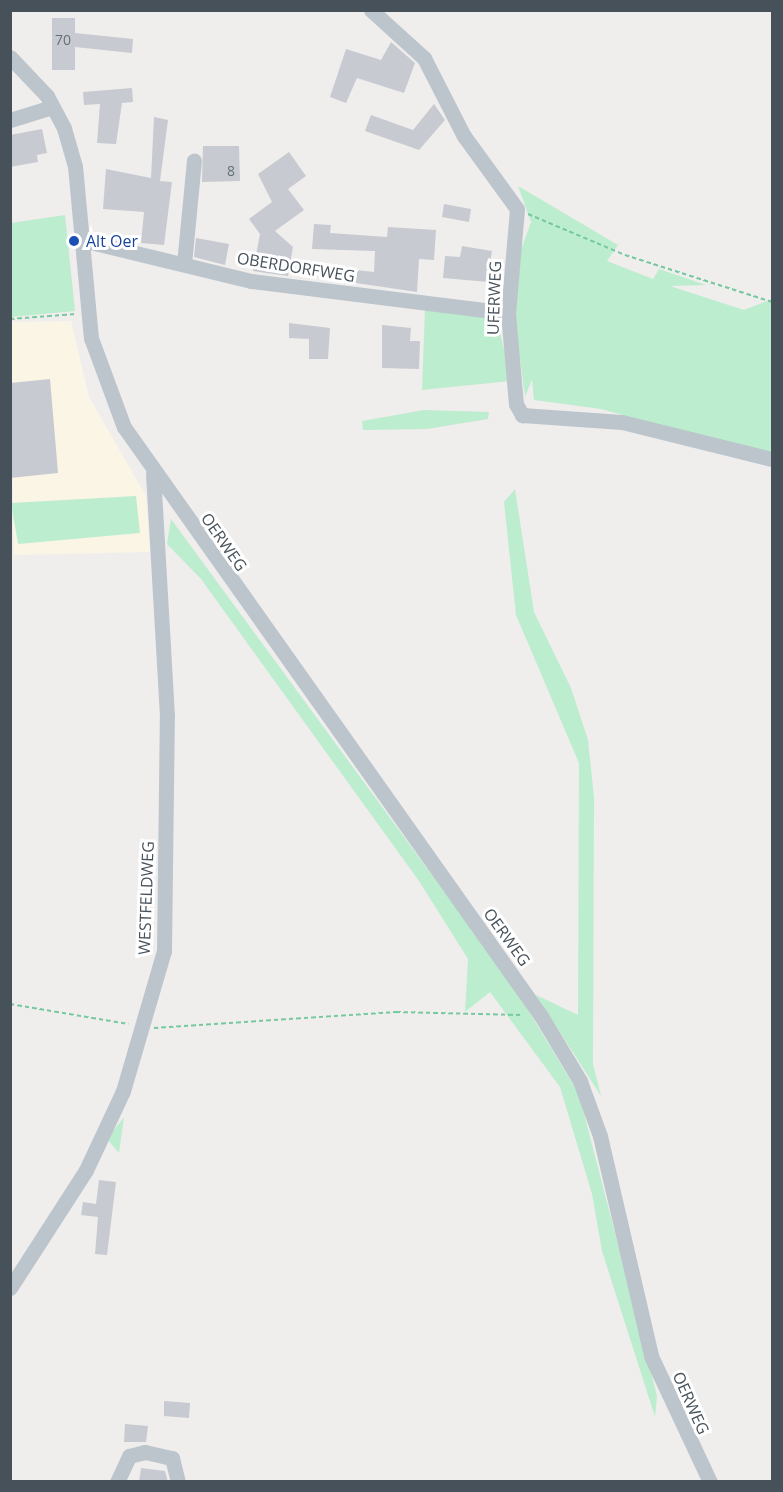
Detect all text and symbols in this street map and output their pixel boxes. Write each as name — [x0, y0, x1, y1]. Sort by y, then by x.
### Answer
house number: 70 — [55, 32, 71, 48]
house number: 8 — [227, 163, 235, 179]
place label: Alt Oer — [86, 231, 138, 251]
marker: Alt Oer — [67, 234, 81, 248]
street label: OBERDORFWEG — [236, 248, 356, 286]
street label: UFERWEG — [483, 261, 505, 335]
street label: OERWEG — [197, 509, 251, 575]
street label: WESTFELDWEG — [134, 841, 158, 955]
street label: OERWEG — [480, 904, 534, 970]
street label: OERWEG — [669, 1369, 713, 1437]

